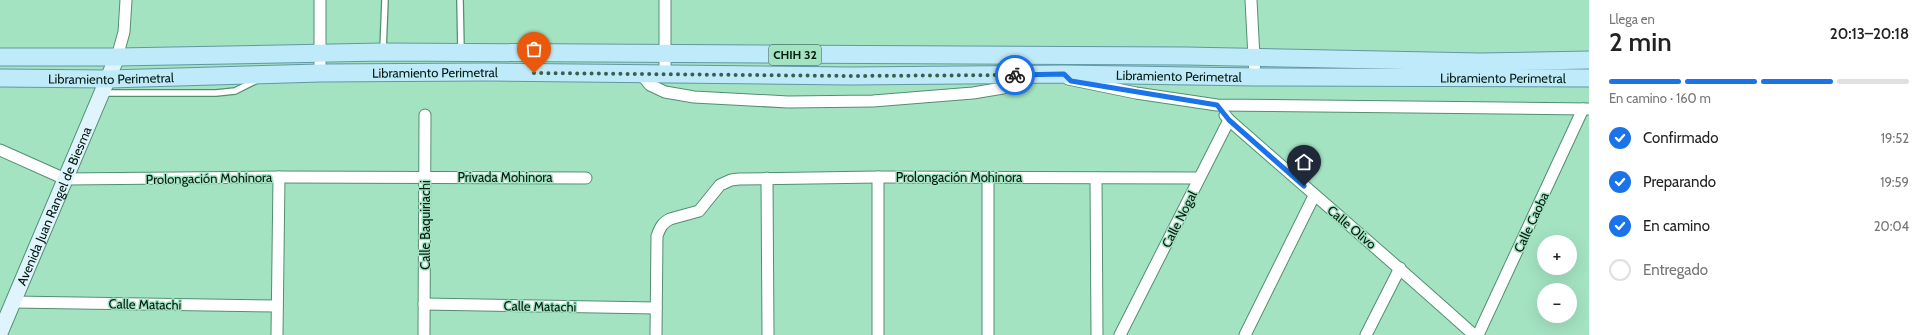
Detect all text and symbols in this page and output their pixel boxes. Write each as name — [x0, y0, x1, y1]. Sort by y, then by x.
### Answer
text: Llega en — [1609, 11, 1655, 27]
text: 20:13–20:18 — [1830, 25, 1909, 43]
text: 2 min — [1609, 26, 1672, 58]
pin — [517, 32, 551, 73]
icon: bag — [523, 38, 545, 60]
road number: CHIH 32 — [769, 45, 821, 65]
courier — [995, 55, 1035, 95]
street label: Libramiento Perimetral — [372, 64, 498, 81]
icon: bike — [1004, 64, 1026, 86]
street label: Libramiento Perimetral — [1116, 67, 1242, 85]
street label: Libramiento Perimetral — [48, 69, 174, 87]
street label: Libramiento Perimetral — [1440, 70, 1566, 86]
text: En camino · 160 m — [1609, 90, 1711, 106]
street label: Avenida Juan Rangel de Biesma — [13, 123, 95, 288]
icon: check — [1609, 127, 1631, 149]
text: Confirmado — [1643, 129, 1718, 147]
text: 19:52 — [1881, 130, 1909, 146]
pin — [1287, 145, 1321, 186]
icon: home — [1293, 151, 1315, 173]
street label: Prolongación Mohinora — [146, 169, 273, 187]
street label: Privada Mohinora — [457, 169, 553, 185]
street label: Prolongación Mohinora — [896, 169, 1023, 185]
icon: check — [1609, 171, 1631, 193]
text: Preparando — [1643, 173, 1716, 191]
text: 19:59 — [1880, 174, 1909, 190]
street label: Calle Baquiriachi — [417, 180, 433, 270]
street label: Calle Nogal — [1158, 188, 1200, 250]
street label: Calle Caoba — [1510, 189, 1552, 255]
street label: Calle Olivo — [1324, 202, 1380, 252]
icon: check — [1609, 215, 1631, 237]
text: En camino — [1643, 217, 1710, 235]
text: 20:04 — [1874, 218, 1909, 234]
map controls — [1537, 235, 1577, 323]
button: + — [1537, 235, 1577, 275]
text: Entregado — [1643, 261, 1708, 279]
button: − — [1537, 283, 1577, 323]
street label: Calle Matachi — [108, 295, 182, 313]
street label: Calle Matachi — [503, 297, 577, 315]

